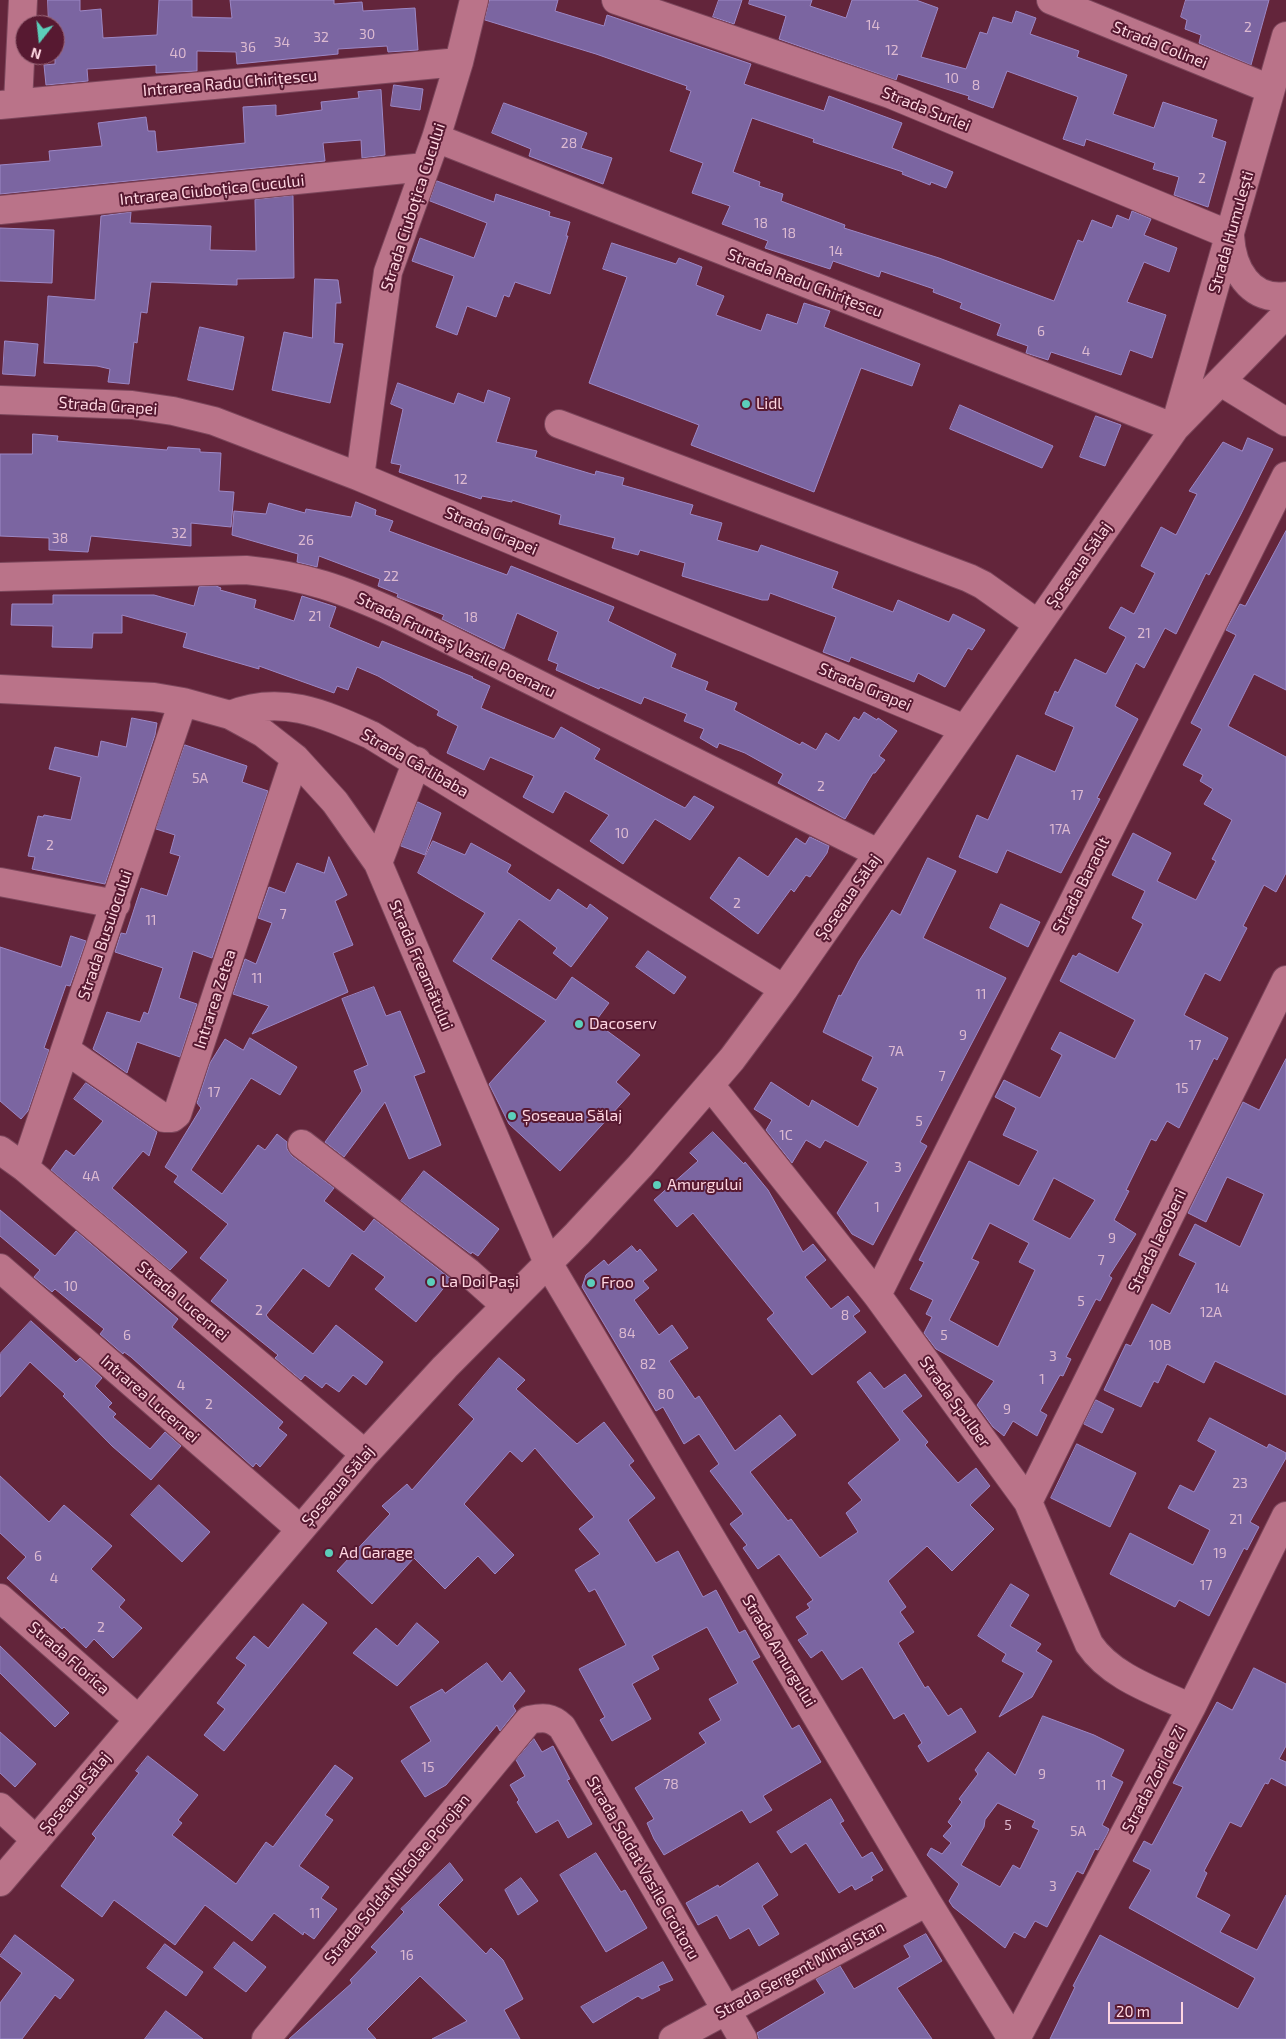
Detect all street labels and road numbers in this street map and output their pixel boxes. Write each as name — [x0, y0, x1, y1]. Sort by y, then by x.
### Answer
street label: Strada Colinei — [1110, 17, 1210, 73]
street label: Intrarea Radu Chirițescu — [142, 66, 318, 100]
street label: Strada Surlei — [879, 83, 973, 135]
street label: Strada Ciuboțica Cucului — [377, 121, 449, 293]
street label: Strada Humulești — [1204, 169, 1258, 295]
street label: Intrarea Ciuboțica Cucului — [119, 171, 305, 209]
street label: Strada Radu Chirițescu — [725, 245, 885, 321]
street label: Strada Grapei — [58, 393, 158, 419]
street label: Strada Grapei — [442, 503, 540, 559]
street label: Șoseaua Sălaj — [1042, 518, 1116, 612]
street label: Strada Fruntaș Vasile Poenaru — [353, 588, 559, 702]
street label: Strada Grapei — [816, 659, 914, 715]
street label: Strada Cârlibaba — [358, 725, 472, 801]
street label: Strada Baraolt — [1049, 834, 1113, 936]
street label: Șoseaua Sălaj — [811, 850, 885, 944]
street label: Strada Busuiocului — [74, 868, 136, 1002]
street label: Strada Freamătului — [385, 897, 457, 1033]
street label: Intrarea Zetea — [190, 947, 240, 1051]
street label: Strada Iacobeni — [1124, 1186, 1190, 1296]
street label: Strada Lucernei — [133, 1257, 233, 1345]
street label: Intrarea Lucernei — [97, 1351, 203, 1447]
street label: Strada Spulber — [916, 1353, 994, 1451]
street label: Șoseaua Sălaj — [298, 1442, 378, 1530]
street label: Strada Amurgului — [738, 1592, 820, 1710]
street label: Strada Florica — [25, 1618, 113, 1698]
street label: Strada Zori de Zi — [1118, 1722, 1190, 1836]
street label: Șoseaua Sălaj — [35, 1748, 115, 1838]
street label: Strada Soldat Vasile Croitoru — [583, 1773, 703, 1963]
street label: Strada Soldat Nicolae Porojan — [320, 1790, 474, 1968]
street label: Strada Sergent Mihai Stan — [712, 1917, 888, 2023]

